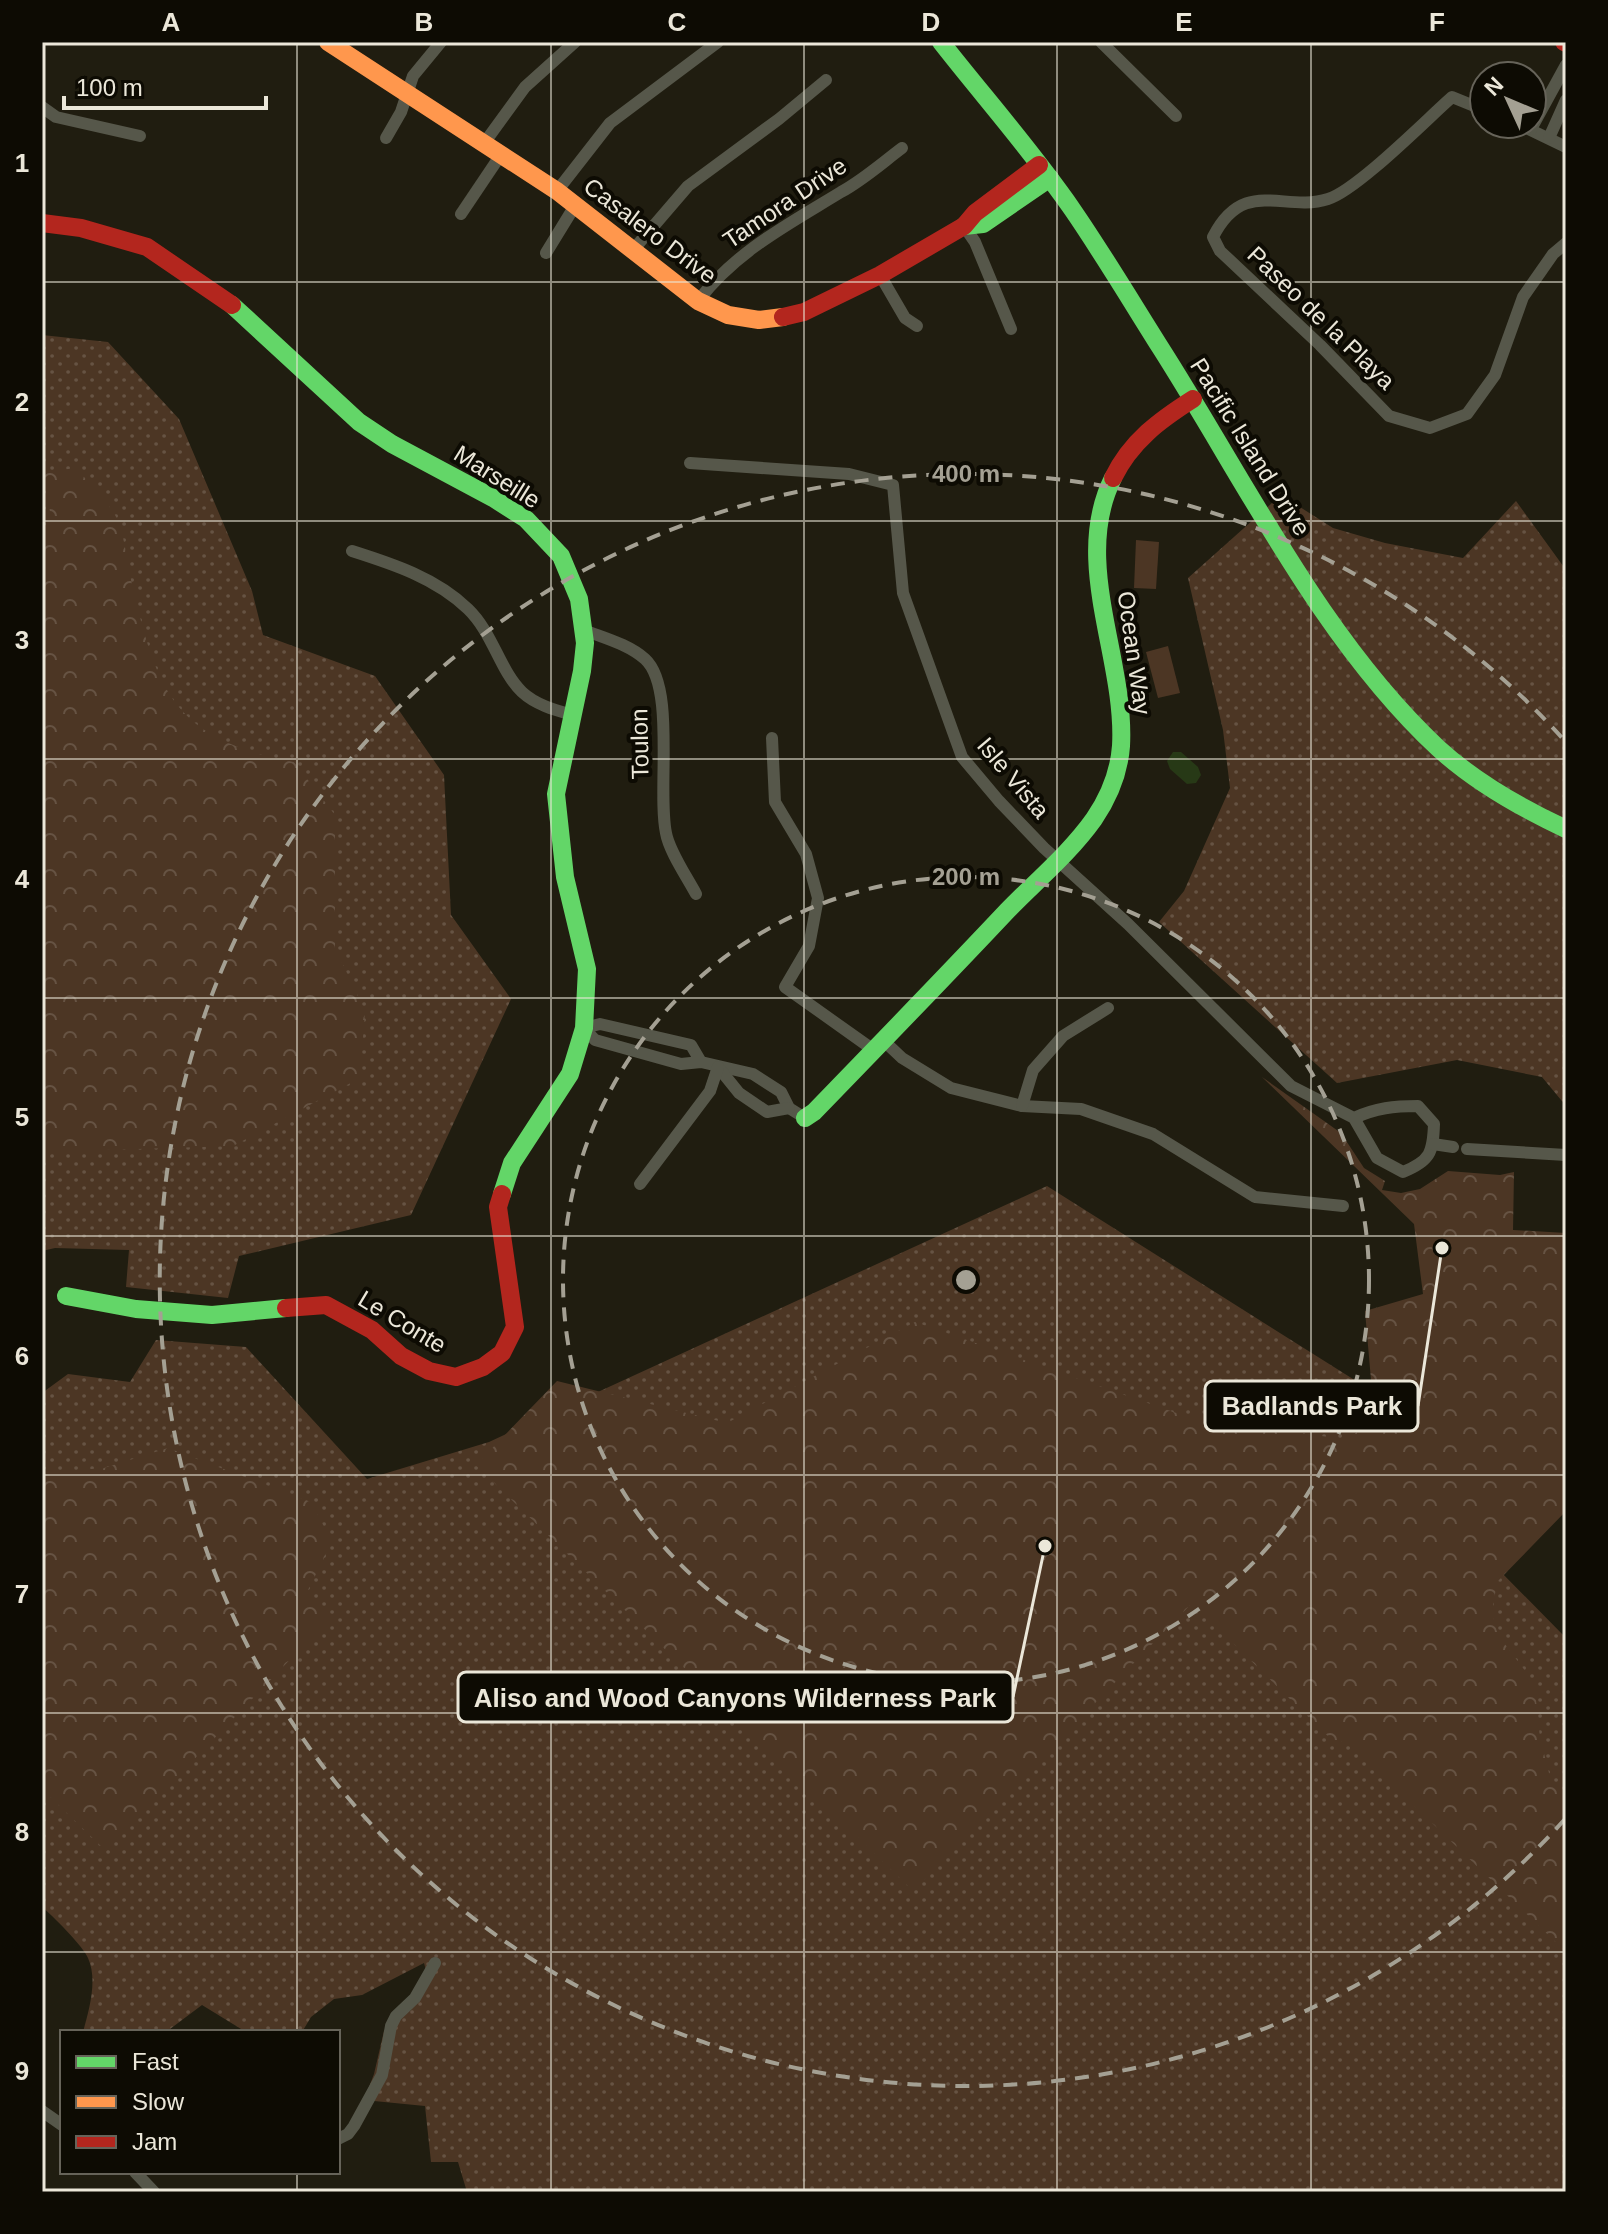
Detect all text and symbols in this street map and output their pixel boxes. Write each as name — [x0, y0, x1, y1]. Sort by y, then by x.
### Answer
text: A — [162, 7, 181, 37]
text: B — [415, 7, 433, 37]
text: C — [668, 7, 687, 37]
text: D — [922, 7, 940, 37]
text: E — [1175, 7, 1193, 37]
text: F — [1429, 7, 1445, 37]
scale bar — [64, 60, 266, 110]
north arrow — [1468, 60, 1548, 140]
text: N — [1479, 72, 1508, 101]
text: 100 m — [76, 74, 143, 101]
text: 1 — [15, 148, 29, 178]
street label: Tamora Drive — [718, 151, 851, 254]
street label: Casalero Drive — [579, 172, 722, 289]
street label: Paseo de la Playa — [1242, 241, 1401, 395]
street label: Pacific Island Drive — [1185, 353, 1316, 540]
text: 2 — [15, 387, 29, 417]
street label: Marseille — [449, 440, 545, 513]
text: 400 m — [932, 460, 1000, 487]
street label: Ocean Way — [1112, 589, 1157, 716]
text: 3 — [15, 625, 29, 655]
street label: Toulon — [625, 708, 654, 780]
street label: Isle Vista — [972, 732, 1055, 824]
text: 200 m — [932, 863, 1000, 890]
text: 4 — [15, 864, 30, 894]
text: 5 — [15, 1102, 29, 1132]
centre of rings — [952, 1266, 980, 1294]
street label: Le Conte — [354, 1285, 451, 1358]
text: 6 — [15, 1341, 29, 1371]
callout: Badlands Park — [1205, 1381, 1418, 1431]
text: Badlands Park — [1222, 1391, 1403, 1421]
text: 7 — [15, 1579, 29, 1609]
callout: Aliso and Wood Canyons Wilderness Park — [458, 1672, 1013, 1722]
text: Aliso and Wood Canyons Wilderness Park — [474, 1683, 997, 1713]
text: 8 — [15, 1817, 29, 1847]
legend — [60, 2030, 340, 2174]
text: Fast — [132, 2048, 179, 2075]
text: 9 — [15, 2056, 29, 2086]
text: Slow — [132, 2088, 185, 2115]
text: Jam — [132, 2128, 177, 2155]

